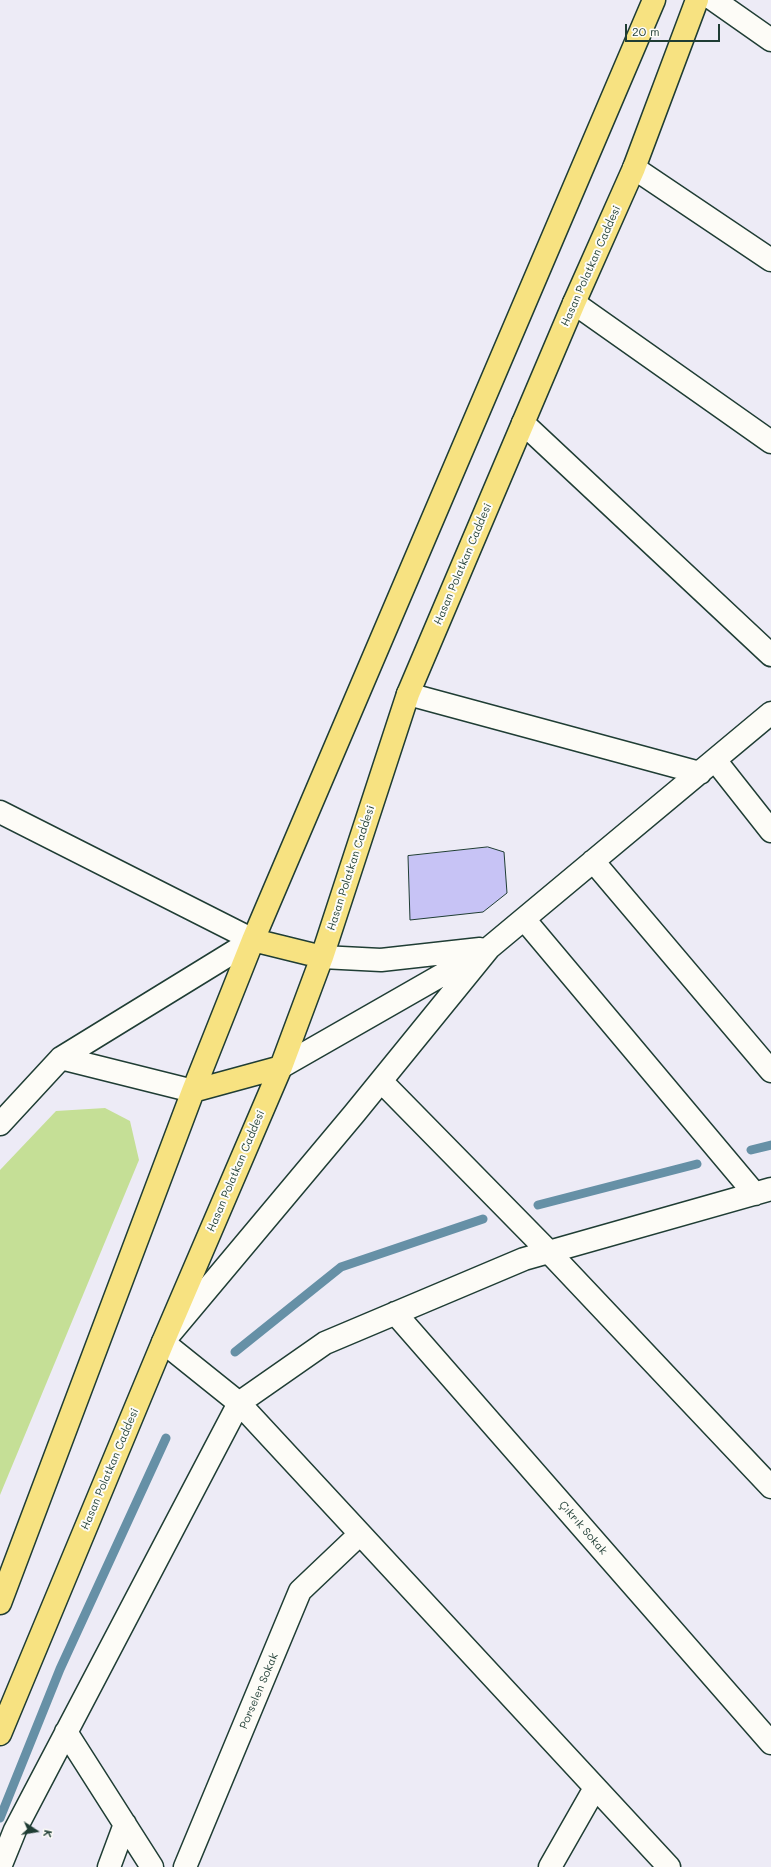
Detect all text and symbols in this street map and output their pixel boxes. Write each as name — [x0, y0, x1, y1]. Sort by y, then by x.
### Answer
scale bar — [627, 16, 722, 42]
text: 20 m — [632, 23, 660, 39]
street label: Hasan Polatkan Caddesi — [558, 204, 624, 328]
street label: Hasan Polatkan Caddesi — [431, 501, 495, 627]
street label: Hasan Polatkan Caddesi — [325, 804, 377, 932]
street label: Hasan Polatkan Caddesi — [204, 1108, 268, 1234]
street label: Hasan Polatkan Caddesi — [78, 1406, 142, 1532]
street label: Çıkrık Sokak — [556, 1498, 610, 1558]
street label: Porselen Sokak — [237, 1651, 281, 1731]
north arrow — [16, 1811, 56, 1851]
text: K — [40, 1828, 56, 1839]

